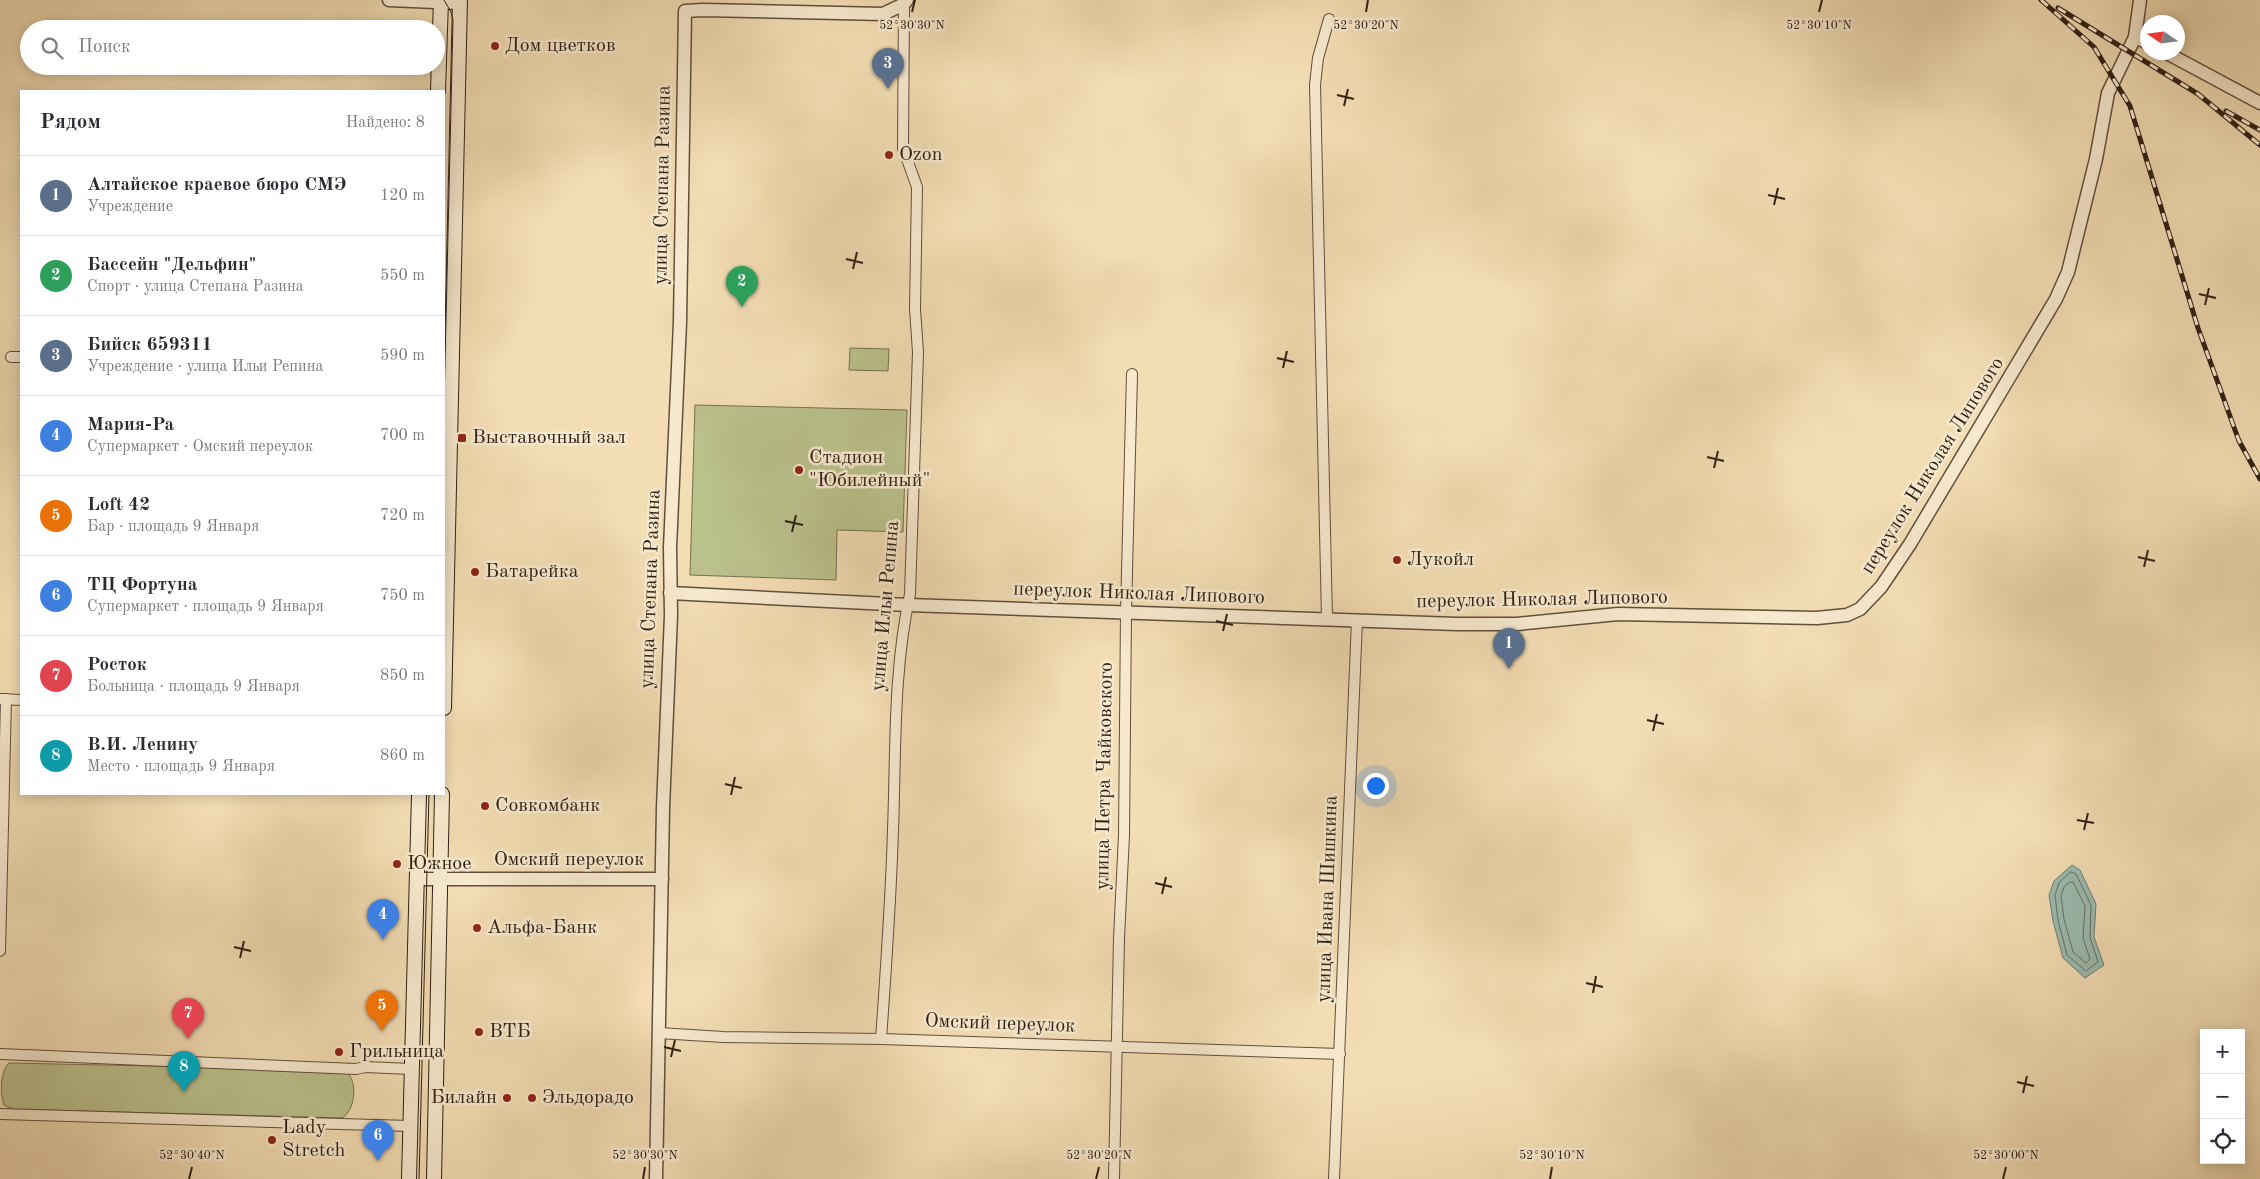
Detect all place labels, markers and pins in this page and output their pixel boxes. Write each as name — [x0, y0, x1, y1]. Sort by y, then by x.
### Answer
place label: Дом цветков — [505, 36, 616, 56]
marker: Дом цветков — [489, 40, 501, 52]
pin: 3 — [872, 48, 904, 89]
place label: Ozon — [899, 145, 943, 165]
marker: Ozon — [883, 149, 895, 161]
pin: 2 — [726, 266, 758, 307]
place label: Выставочный зал — [472, 428, 626, 448]
marker: Выставочный зал — [456, 432, 468, 444]
place label: Стадион "Юбилейный" — [809, 448, 930, 491]
marker: Стадион "Юбилейный" — [793, 464, 805, 476]
place label: Лукойл — [1407, 550, 1474, 570]
marker: Лукойл — [1391, 554, 1403, 566]
place label: Батарейка — [485, 562, 579, 582]
marker: Батарейка — [469, 566, 481, 578]
pin: 1 — [1493, 628, 1525, 669]
place label: Совкомбанк — [495, 796, 600, 816]
marker: Совкомбанк — [479, 800, 491, 812]
place label: Южное — [407, 854, 471, 874]
marker: Южное — [391, 858, 403, 870]
pin: 4 — [367, 899, 399, 940]
place label: Альфа-Банк — [487, 918, 597, 938]
marker: Альфа-Банк — [471, 922, 483, 934]
pin: 5 — [366, 990, 398, 1031]
pin: 7 — [172, 998, 204, 1039]
place label: ВТБ — [489, 1022, 531, 1042]
marker: ВТБ — [473, 1026, 485, 1038]
place label: Грильница — [349, 1042, 444, 1062]
marker: Грильница — [333, 1046, 345, 1058]
pin: 8 — [168, 1051, 200, 1092]
place label: Билайн — [430, 1088, 497, 1108]
place label: Эльдорадо — [542, 1088, 634, 1108]
marker: Билайн — [501, 1092, 513, 1104]
marker: Эльдорадо — [526, 1092, 538, 1104]
place label: Lady Stretch — [282, 1118, 346, 1161]
pin: 6 — [362, 1120, 394, 1161]
marker: Lady Stretch — [266, 1134, 278, 1146]

